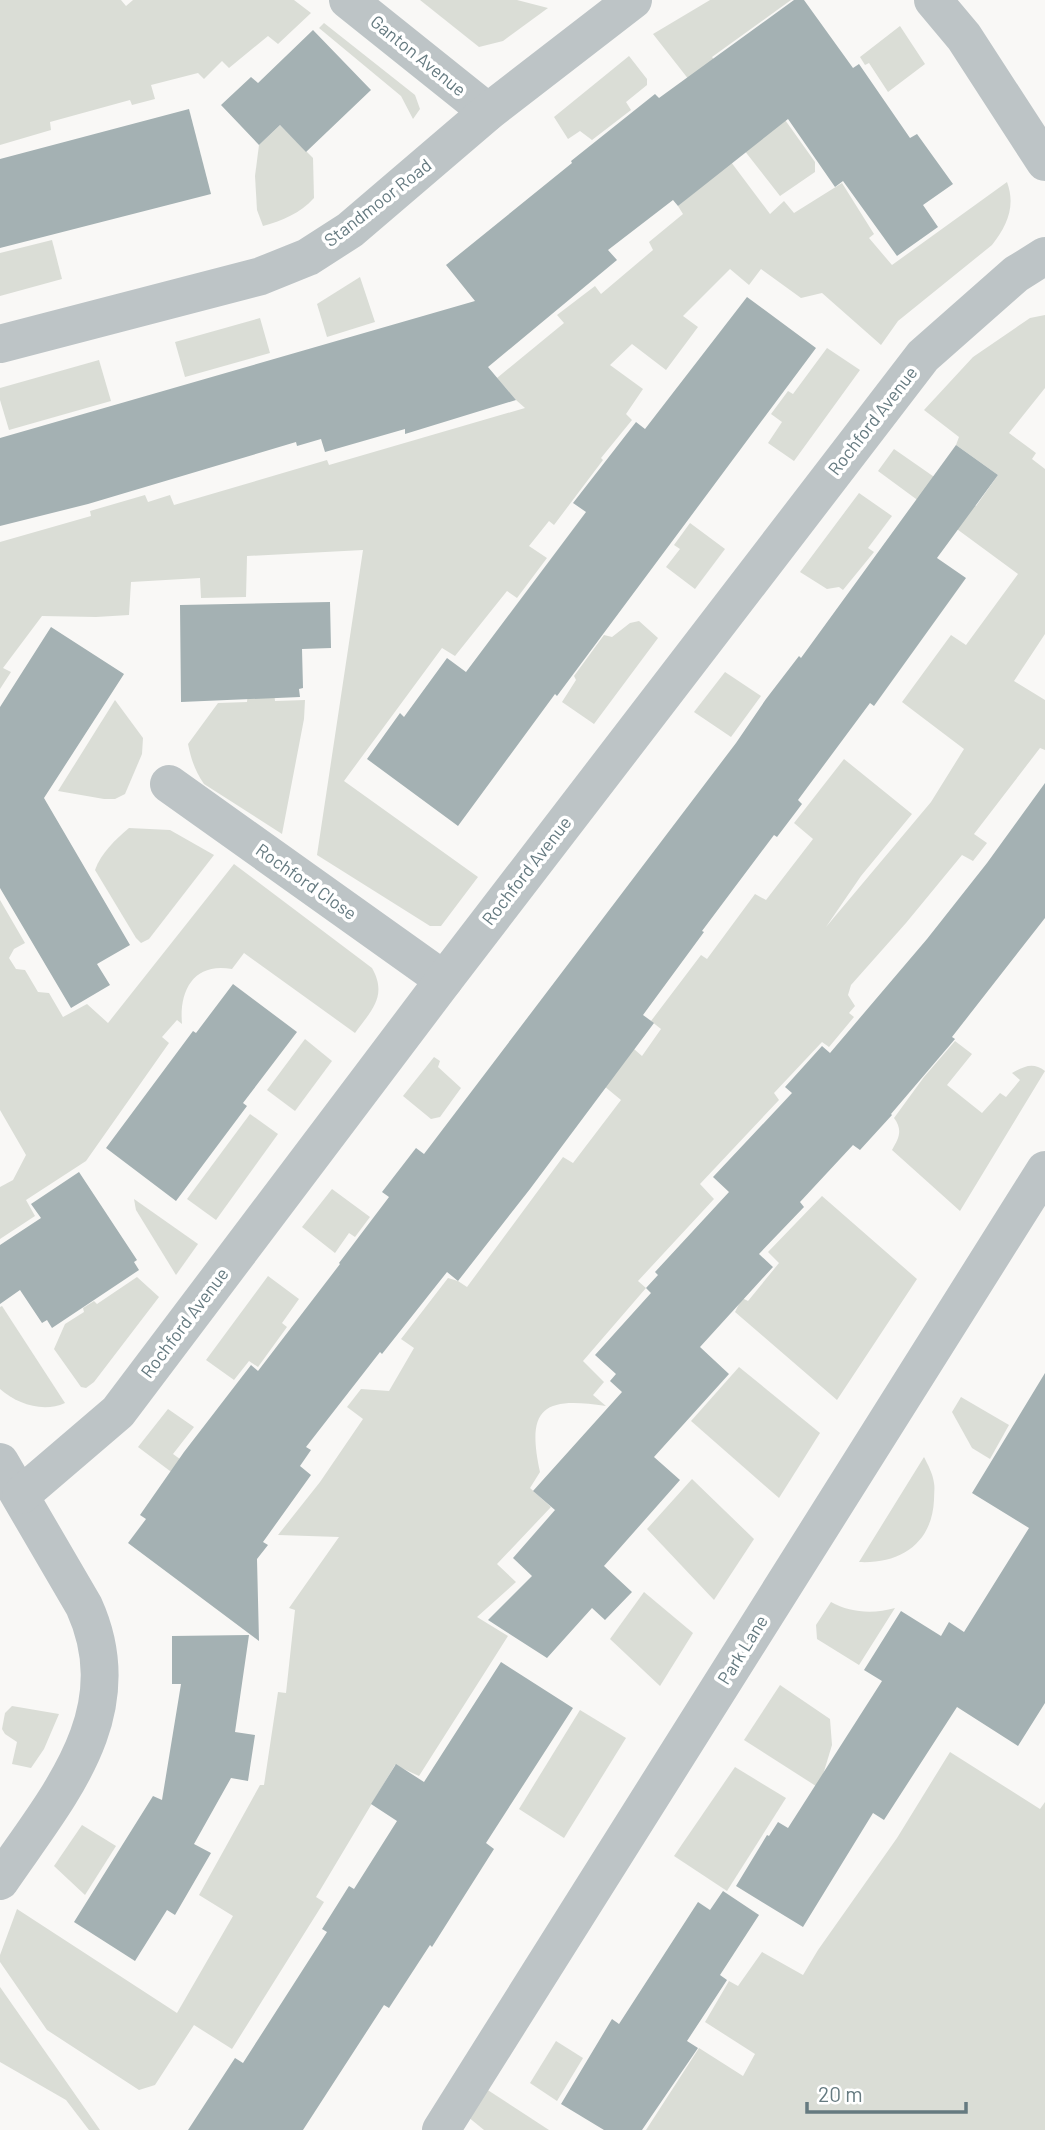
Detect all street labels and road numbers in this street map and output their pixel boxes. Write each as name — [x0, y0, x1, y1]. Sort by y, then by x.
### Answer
street label: Ganton Avenue — [366, 10, 471, 100]
street label: Standmoor Road — [319, 154, 435, 251]
street label: Rochford Avenue — [823, 361, 922, 479]
street label: Rochford Avenue — [477, 811, 576, 929]
street label: Rochford Close — [252, 838, 361, 924]
street label: Rochford Avenue — [136, 1263, 233, 1382]
street label: Park Lane — [712, 1611, 772, 1688]

